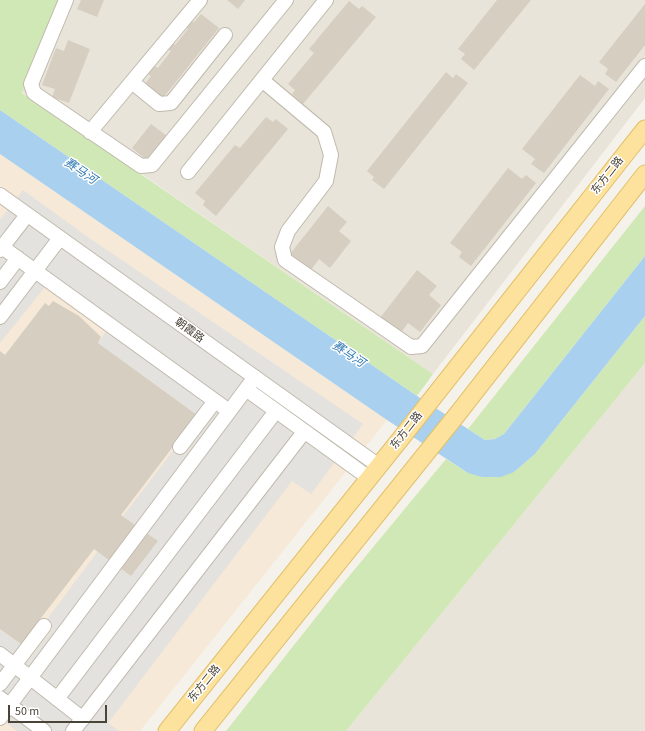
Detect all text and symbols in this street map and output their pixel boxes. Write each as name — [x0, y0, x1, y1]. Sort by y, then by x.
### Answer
street label: 东方二路 — [589, 155, 627, 197]
water label: 赛马河 — [61, 156, 99, 188]
street label: 朝霞路 — [172, 316, 206, 346]
water label: 赛马河 — [329, 339, 367, 371]
street label: 东方二路 — [388, 410, 426, 452]
street label: 东方二路 — [186, 663, 224, 705]
scale bar — [10, 697, 109, 723]
text: 50 m — [15, 703, 39, 720]

